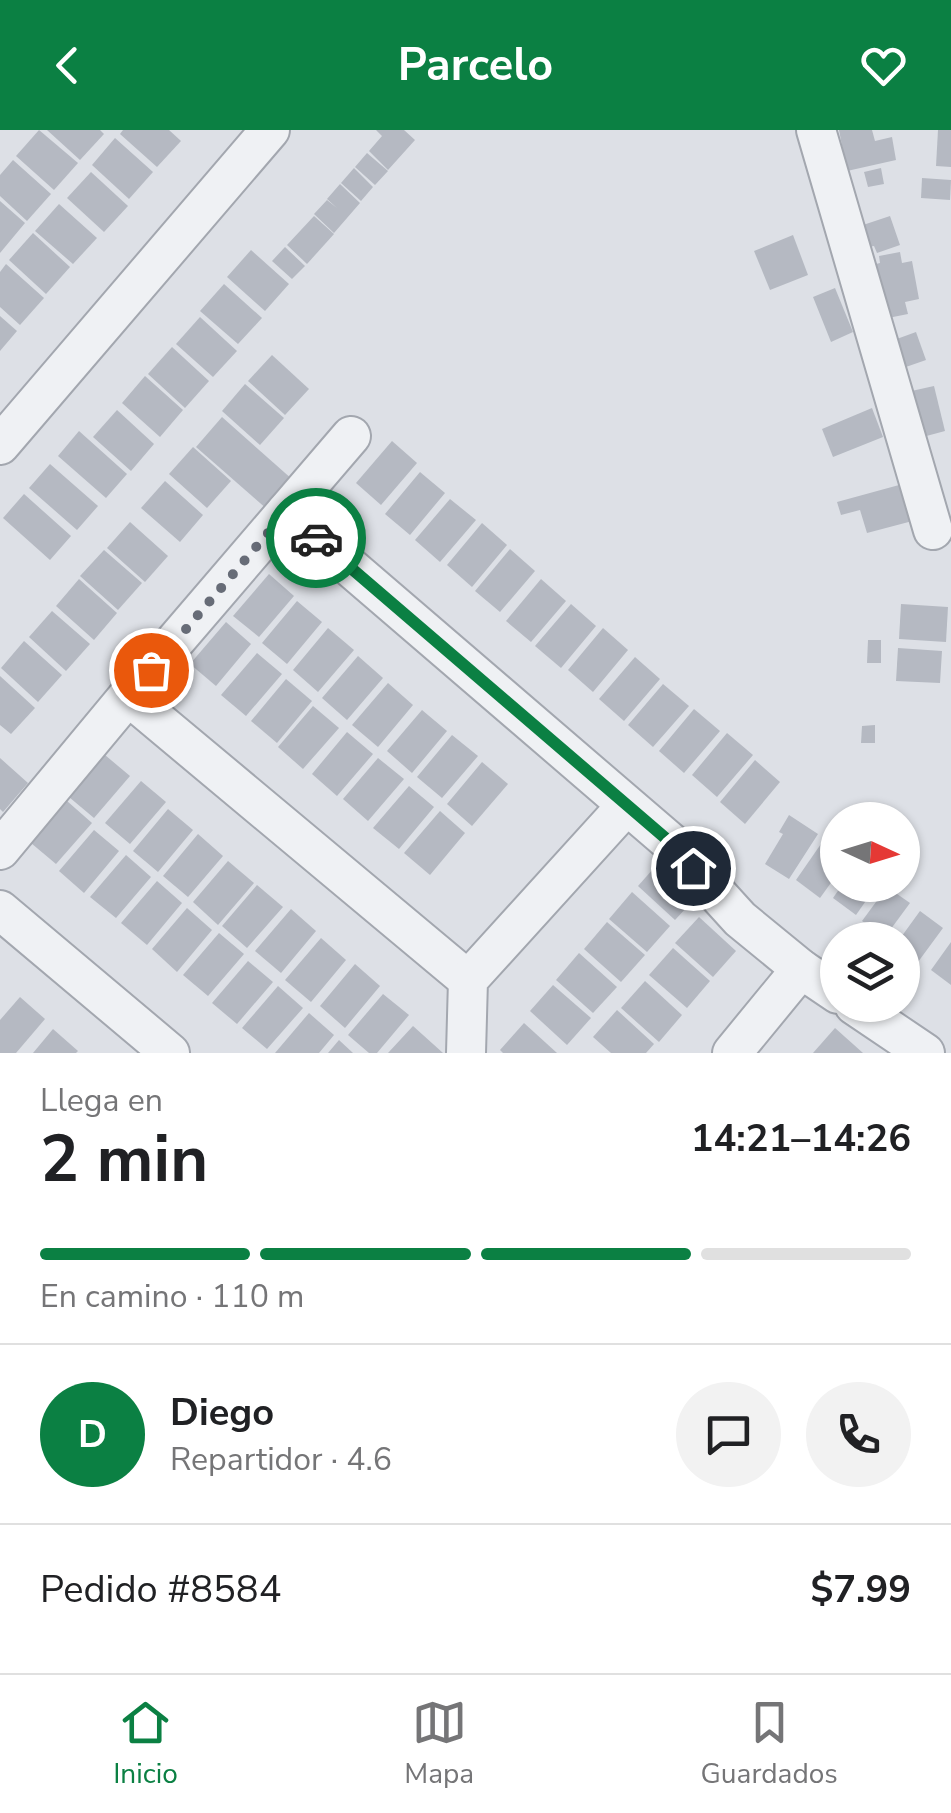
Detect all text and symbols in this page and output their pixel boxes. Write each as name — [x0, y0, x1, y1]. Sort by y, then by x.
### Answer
text: Parcelo — [398, 35, 553, 96]
icon: back — [40, 38, 95, 93]
icon: heart — [856, 38, 911, 93]
courier — [266, 488, 366, 588]
icon: car — [289, 511, 344, 566]
pin — [109, 628, 194, 713]
icon: bag — [124, 643, 179, 698]
north arrow — [820, 802, 920, 902]
map controls — [820, 802, 920, 1022]
pin — [651, 826, 736, 911]
icon: home — [666, 841, 721, 896]
button: layers — [820, 922, 920, 1022]
text: Llega en — [40, 1079, 163, 1122]
text: 14:21–14:26 — [691, 1113, 911, 1164]
text: 2 min — [40, 1115, 208, 1204]
text: En camino · 110 m — [40, 1275, 304, 1318]
button: chat — [676, 1382, 781, 1487]
button: phone — [806, 1382, 911, 1487]
text: Diego — [170, 1387, 274, 1438]
text: D — [78, 1409, 107, 1460]
text: Repartidor · 4.6 — [170, 1438, 392, 1481]
text: Pedido #8584 — [40, 1564, 281, 1615]
text: $7.99 — [810, 1564, 911, 1615]
tab: Inicio — [113, 1695, 178, 1793]
tab: Mapa — [404, 1695, 474, 1793]
tab: Guardados — [701, 1695, 838, 1793]

